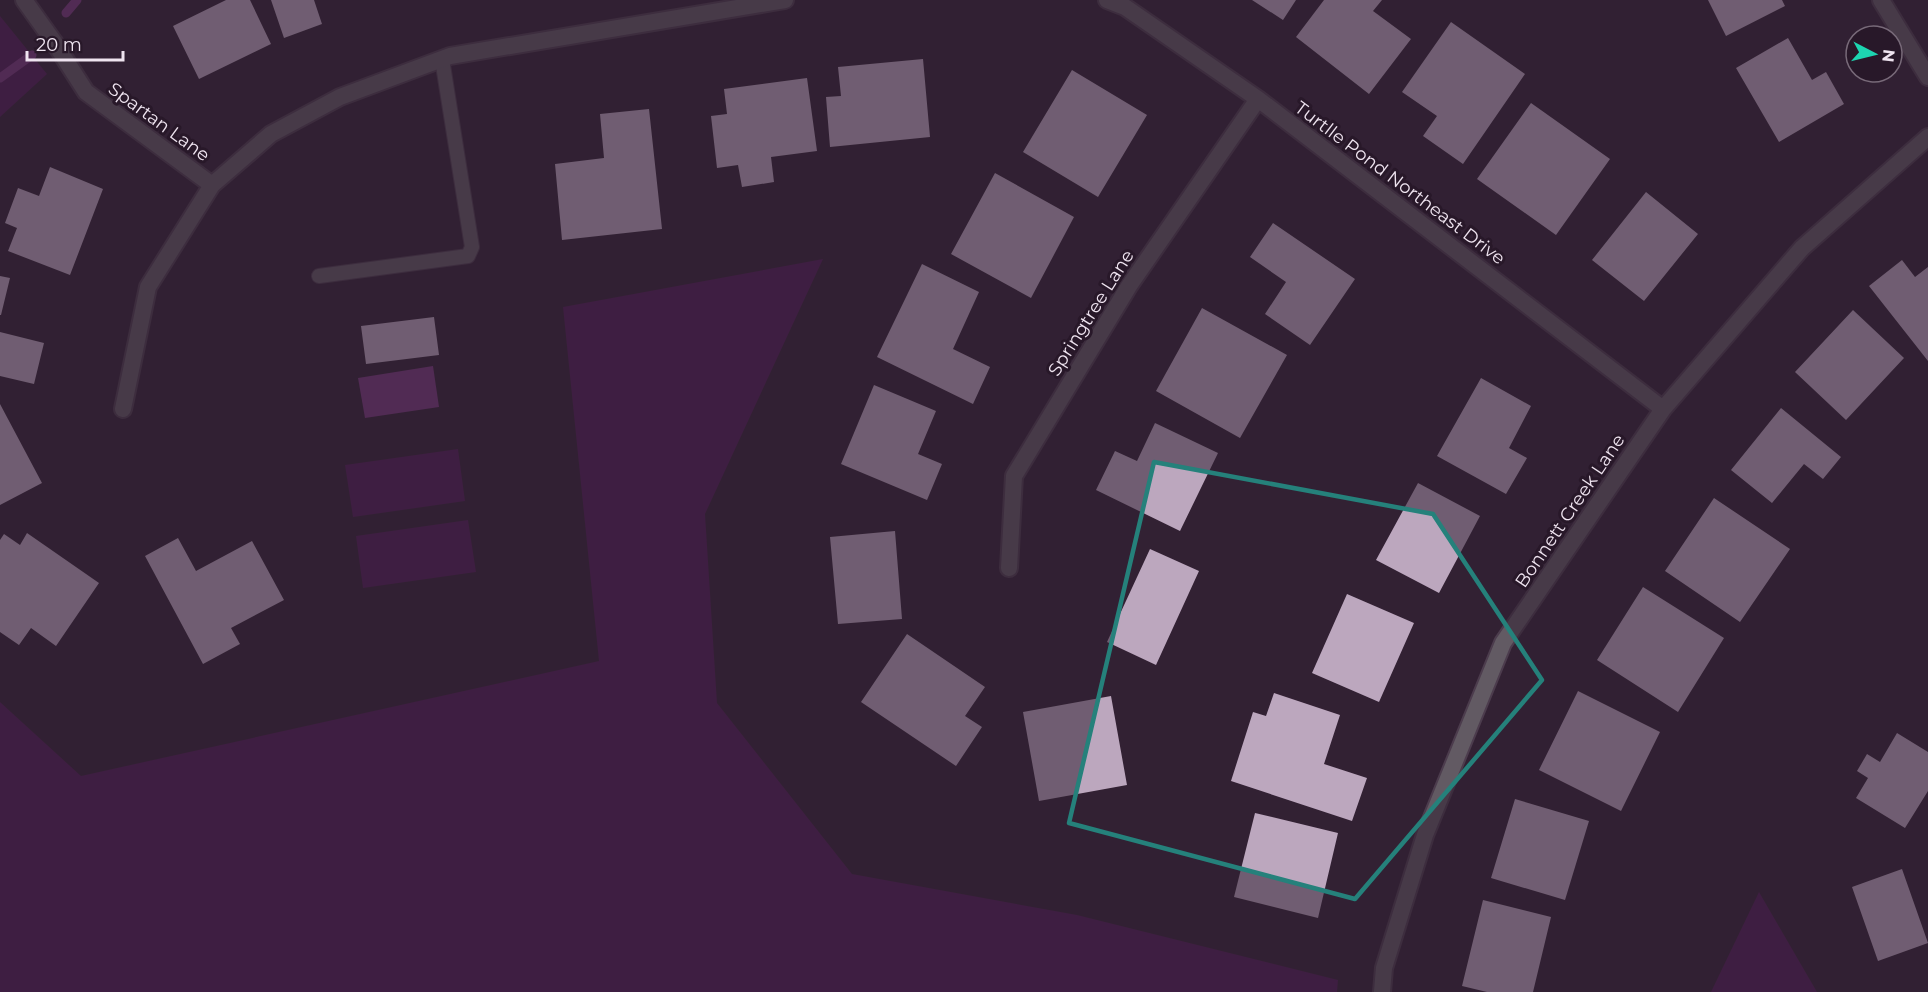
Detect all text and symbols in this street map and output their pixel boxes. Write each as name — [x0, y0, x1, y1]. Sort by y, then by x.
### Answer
scale bar — [27, 24, 123, 62]
north arrow — [1844, 24, 1904, 84]
text: 20 m — [36, 34, 82, 56]
text: N — [1878, 48, 1899, 63]
street label: Spartan Lane — [104, 78, 214, 166]
street label: Turtlle Pond Northeast Drive — [1291, 97, 1509, 269]
street label: Springtree Lane — [1043, 246, 1139, 380]
street label: Bonnett Creek Lane — [1510, 430, 1630, 592]

